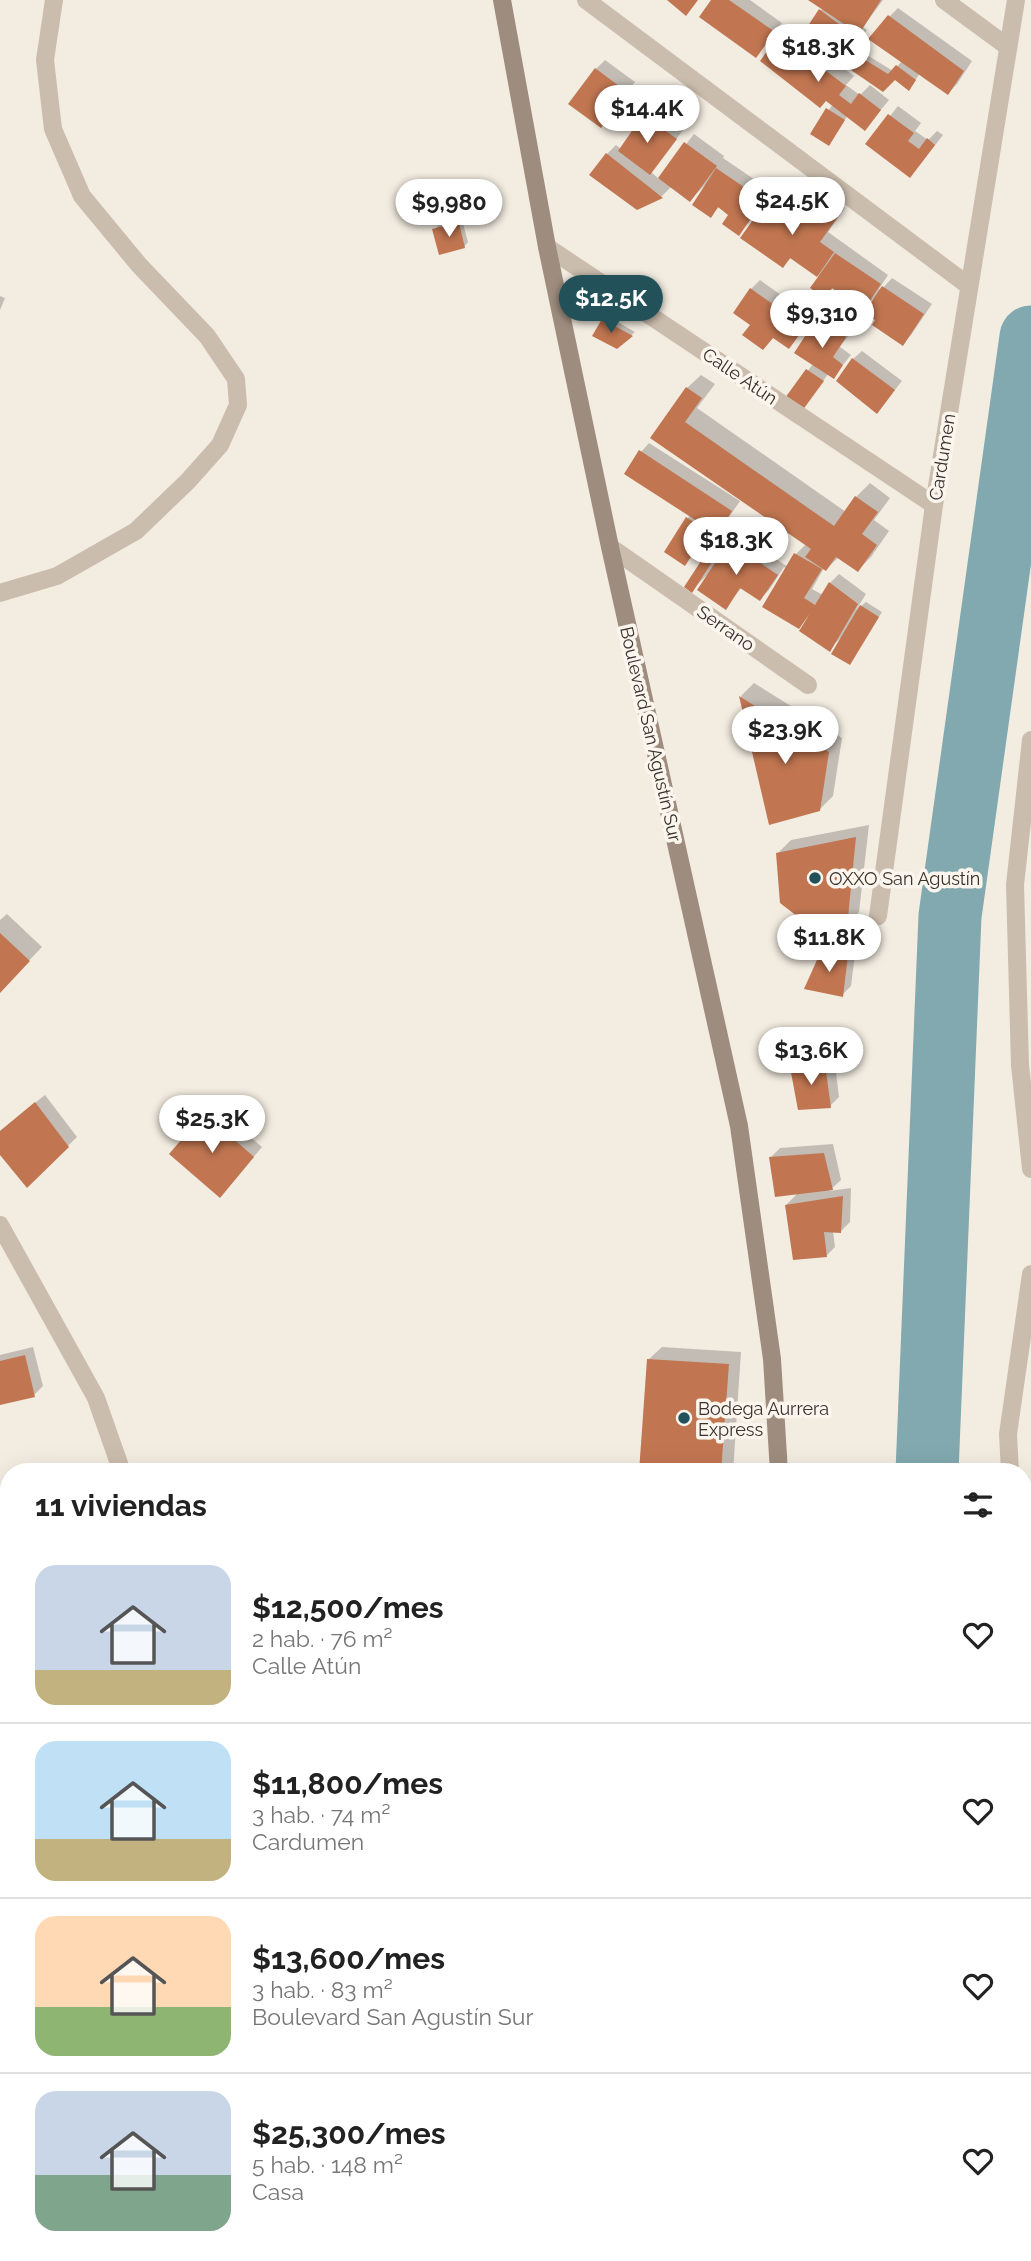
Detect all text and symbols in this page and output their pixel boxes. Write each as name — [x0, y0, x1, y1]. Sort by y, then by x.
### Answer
pin: $18.3K — [761, 24, 875, 84]
text: $18.3K — [781, 33, 855, 60]
pin: $14.4K — [590, 86, 704, 145]
text: $14.4K — [611, 94, 683, 121]
pin: $24.5K — [735, 177, 849, 237]
pin: $9,980 — [392, 180, 506, 239]
text: $24.5K — [755, 186, 829, 213]
text: $9,980 — [411, 188, 487, 215]
pin: $12.5K — [554, 276, 668, 335]
text: $12.5K — [575, 284, 647, 311]
pin: $9,310 — [765, 290, 879, 350]
text: $9,310 — [786, 299, 858, 326]
street label: Calle Atún — [699, 343, 781, 409]
street label: Cardumen — [925, 412, 959, 502]
pin: $18.3K — [679, 518, 793, 577]
text: $18.3K — [699, 526, 773, 553]
street label: Serrano — [693, 601, 759, 655]
street label: Boulevard San Agustín Sur — [616, 624, 686, 844]
pin: $23.9K — [728, 706, 842, 766]
text: $23.9K — [748, 715, 822, 742]
place label: OXXO San Agustín — [829, 868, 980, 889]
marker: OXXO San Agustín — [807, 870, 823, 886]
pin: $11.8K — [772, 914, 886, 974]
text: $11.8K — [793, 923, 865, 950]
pin: $13.6K — [754, 1028, 868, 1087]
text: $13.6K — [774, 1036, 848, 1063]
pin: $25.3K — [155, 1096, 269, 1155]
text: $25.3K — [175, 1104, 249, 1131]
place label: Bodega Aurrera Express — [698, 1398, 829, 1440]
marker: Bodega Aurrera Express — [676, 1410, 692, 1426]
icon: filters — [959, 1486, 997, 1524]
text: 11 viviendas — [35, 1488, 207, 1523]
text: $12,500/mes — [252, 1590, 444, 1625]
icon: home — [91, 1593, 175, 1677]
icon: heart — [959, 1616, 997, 1654]
text: 2 hab. · 76 m² — [252, 1625, 393, 1652]
text: Calle Atún — [252, 1652, 361, 1679]
text: $11,800/mes — [252, 1766, 443, 1801]
icon: home — [91, 1769, 175, 1853]
icon: heart — [959, 1792, 997, 1830]
text: 3 hab. · 74 m² — [252, 1801, 390, 1828]
text: Cardumen — [252, 1828, 364, 1855]
text: $13,600/mes — [252, 1941, 445, 1976]
icon: home — [91, 1944, 175, 2028]
icon: heart — [959, 1967, 997, 2005]
text: 3 hab. · 83 m² — [252, 1976, 393, 2003]
text: Boulevard San Agustín Sur — [252, 2003, 533, 2030]
text: $25,300/mes — [252, 2116, 445, 2151]
icon: home — [91, 2119, 175, 2203]
icon: heart — [959, 2142, 997, 2180]
text: 5 hab. · 148 m² — [252, 2151, 403, 2178]
text: Casa — [252, 2178, 304, 2205]

